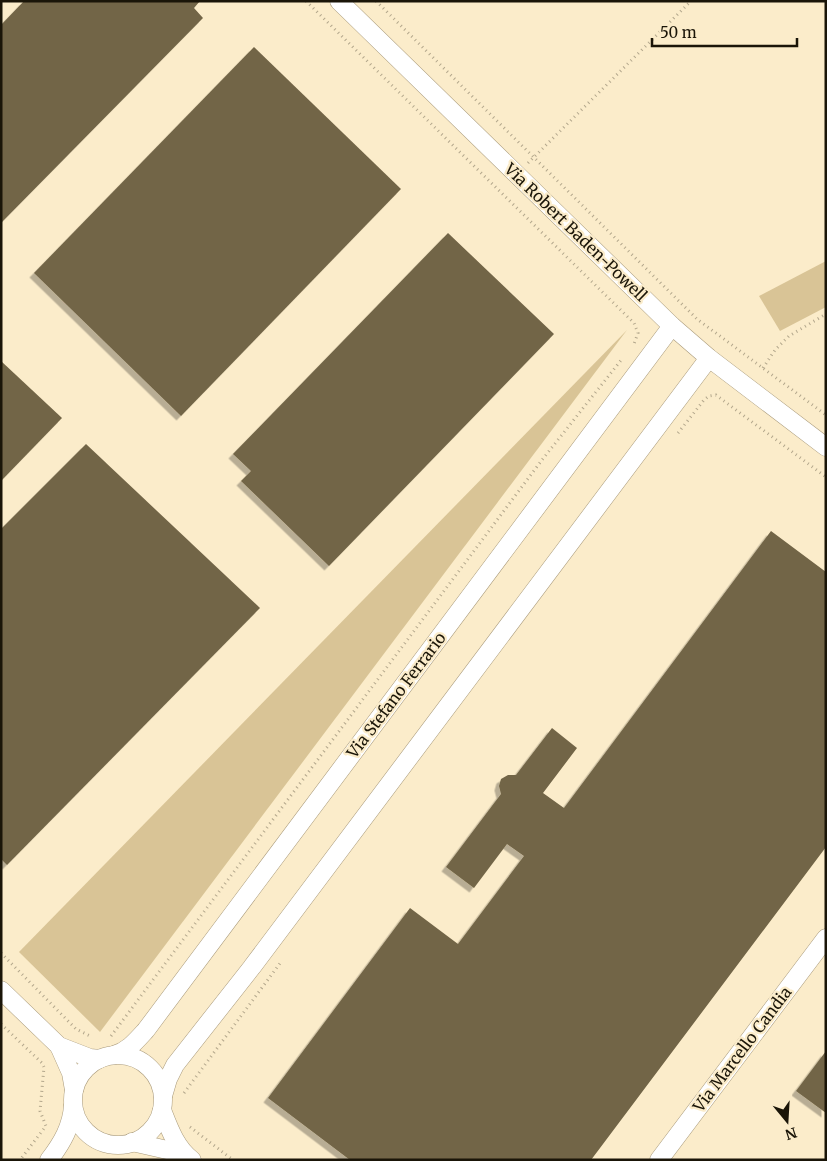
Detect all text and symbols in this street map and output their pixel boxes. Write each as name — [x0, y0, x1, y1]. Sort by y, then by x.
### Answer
scale bar — [652, 15, 797, 47]
text: 50 m — [660, 23, 697, 42]
street label: Via Robert Baden-Powell — [500, 158, 652, 305]
street label: Via Stefano Ferrario — [342, 628, 450, 763]
street label: Via Marcello Candia — [688, 982, 796, 1116]
north arrow — [762, 1096, 812, 1146]
text: N — [783, 1123, 799, 1144]

